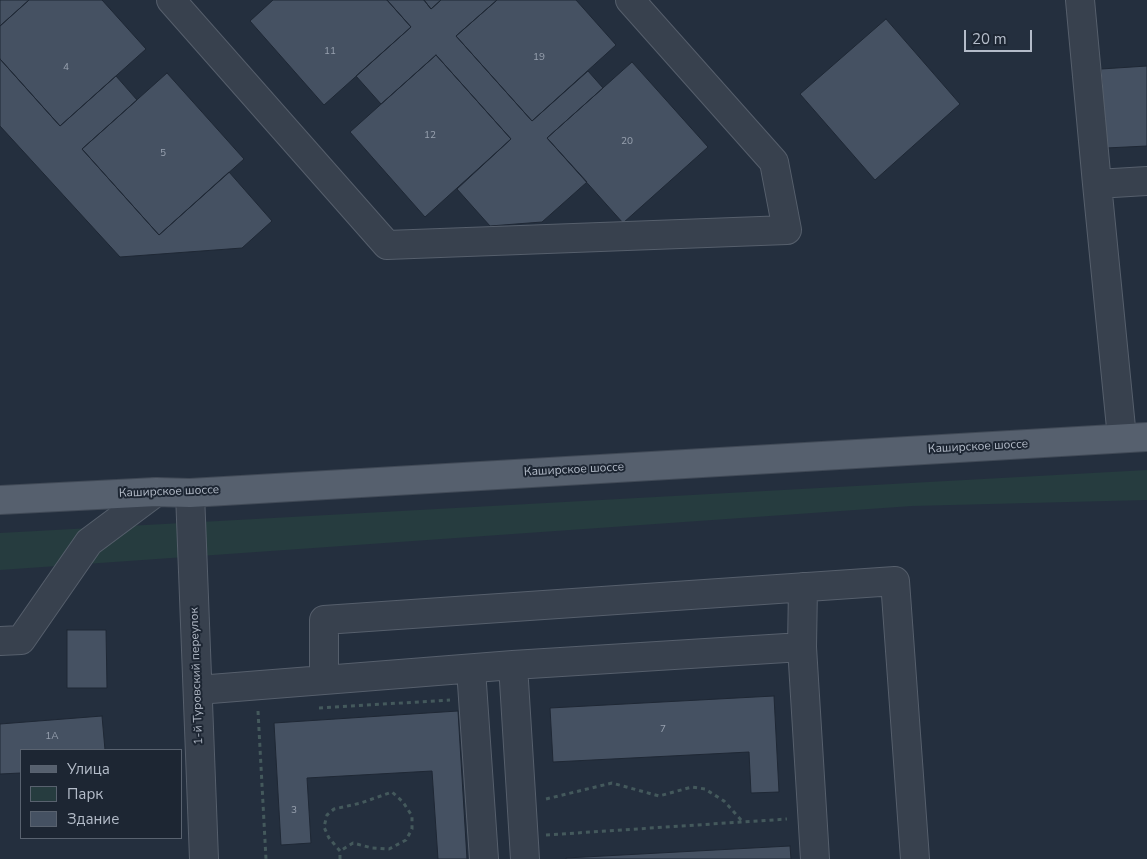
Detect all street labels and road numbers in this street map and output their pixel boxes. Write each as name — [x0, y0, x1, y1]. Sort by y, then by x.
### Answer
street label: Каширское шоссе — [927, 437, 1029, 457]
street label: Каширское шоссе — [523, 460, 625, 480]
street label: Каширское шоссе — [119, 483, 219, 501]
street label: 1-й Туровский переулок — [187, 607, 207, 745]

